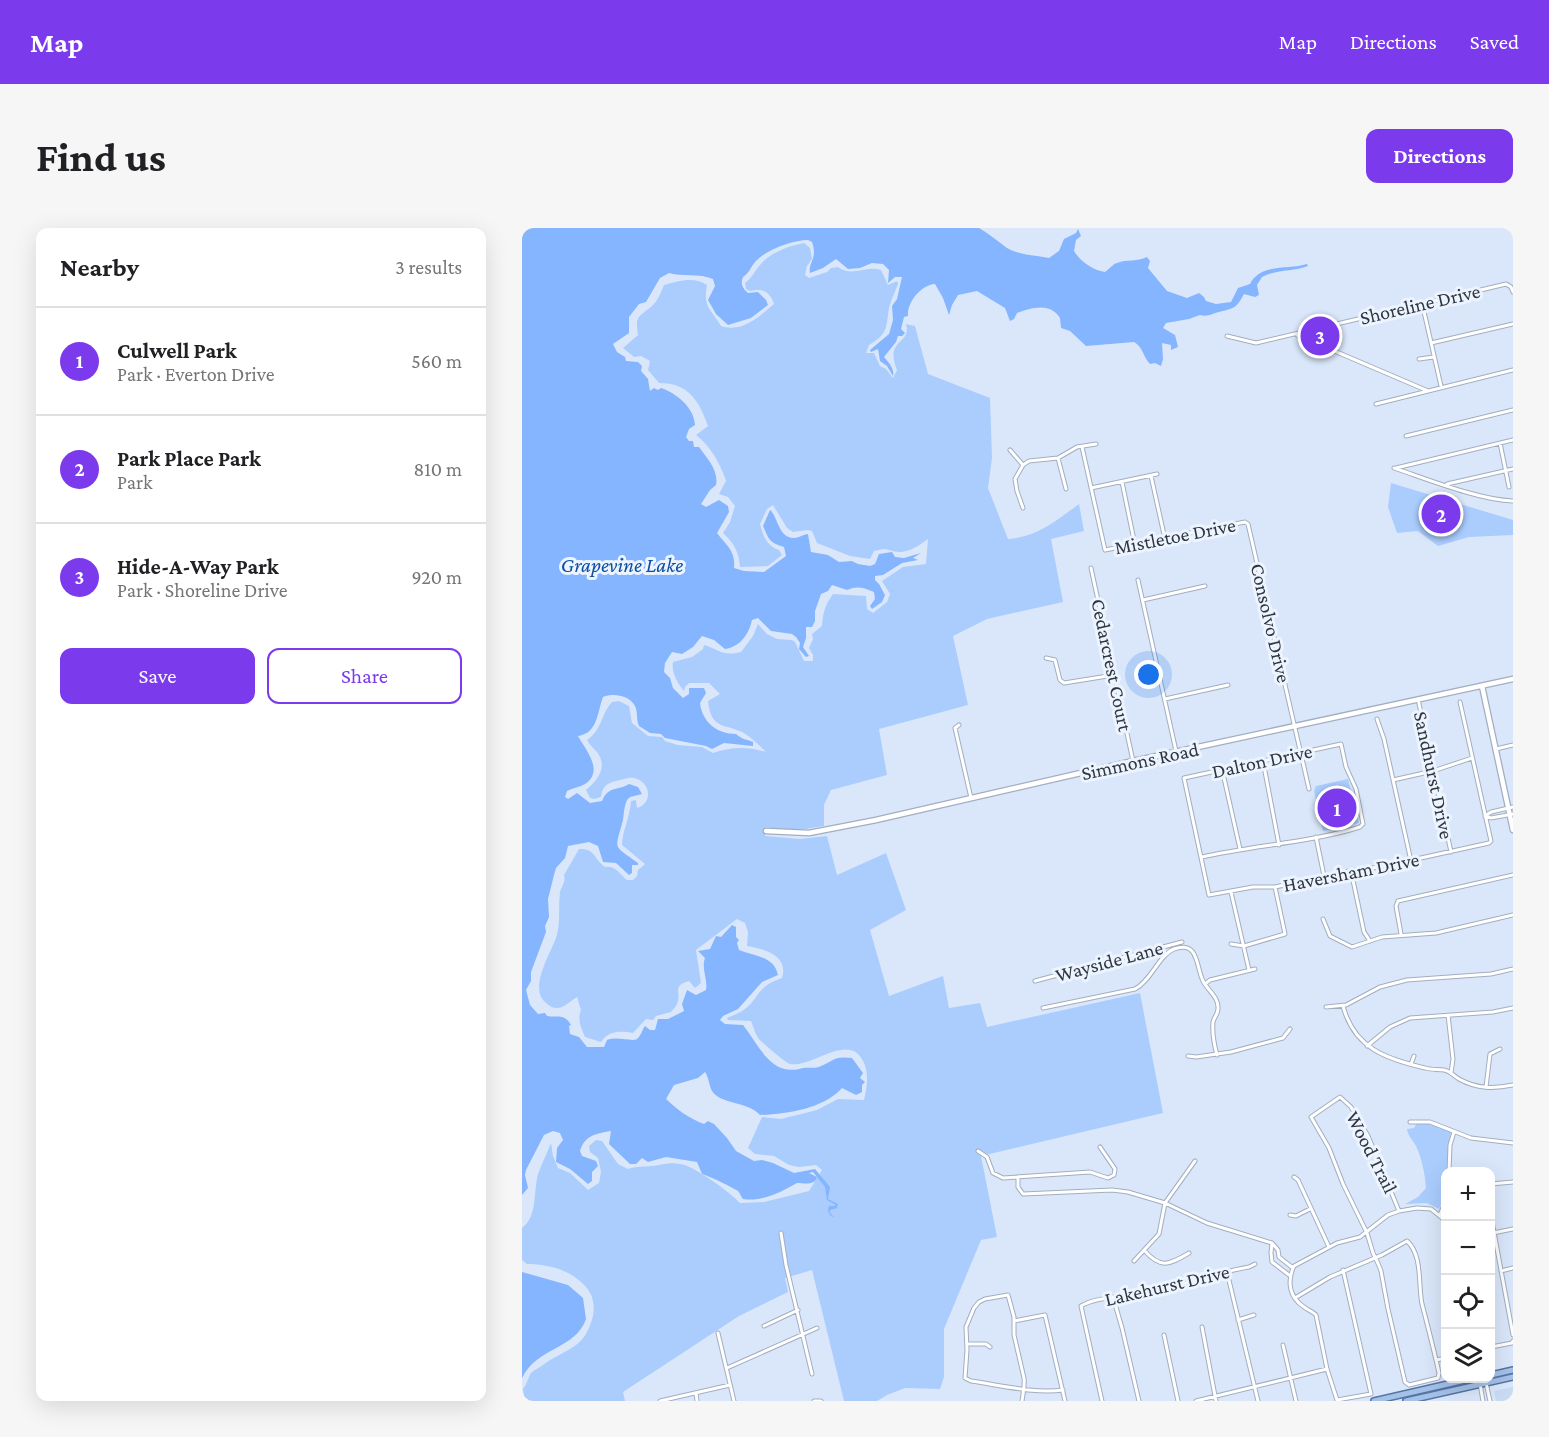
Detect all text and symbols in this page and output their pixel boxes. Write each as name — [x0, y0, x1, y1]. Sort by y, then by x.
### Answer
text: Map — [30, 27, 83, 58]
text: Map — [1279, 30, 1317, 54]
text: Directions — [1350, 30, 1437, 54]
text: Saved — [1470, 30, 1519, 54]
button: Directions — [1366, 129, 1513, 183]
text: Find us — [36, 133, 166, 180]
text: Nearby — [60, 253, 139, 282]
text: 3 results — [395, 256, 462, 278]
street label: Shoreline Drive — [1358, 279, 1482, 329]
pin: 3 — [1300, 314, 1340, 358]
text: Culwell Park — [117, 338, 237, 363]
text: 1 — [76, 350, 83, 372]
text: 560 m — [411, 350, 462, 372]
text: Park · Everton Drive — [117, 363, 275, 385]
text: Park Place Park — [117, 446, 261, 471]
text: 2 — [74, 458, 85, 480]
text: 810 m — [413, 458, 462, 480]
text: Park — [117, 471, 153, 493]
pin: 2 — [1422, 492, 1460, 536]
street label: Mistletoe Drive — [1113, 513, 1238, 559]
water label: Grapevine Lake — [561, 553, 683, 577]
text: Hide-A-Way Park — [117, 554, 279, 579]
street label: Consolvo Drive — [1247, 561, 1295, 685]
text: 3 — [75, 566, 84, 588]
text: 920 m — [411, 566, 462, 588]
text: Park · Shoreline Drive — [117, 579, 288, 601]
street label: Cedarcrest Court — [1087, 597, 1137, 734]
button: Save — [60, 648, 255, 704]
button: Share — [267, 648, 462, 704]
your location — [1134, 660, 1163, 689]
street label: Sandhurst Drive — [1410, 709, 1458, 841]
street label: Simmons Road — [1079, 738, 1201, 784]
street label: Dalton Drive — [1210, 740, 1314, 782]
pin: 1 — [1318, 786, 1356, 830]
street label: Haversham Drive — [1281, 848, 1421, 896]
street label: Wayside Lane — [1053, 936, 1166, 987]
street label: Wood Trail — [1342, 1107, 1402, 1197]
map controls — [1441, 1167, 1495, 1383]
button: + — [1441, 1167, 1495, 1221]
button: − — [1441, 1221, 1495, 1275]
street label: Lakehurst Drive — [1102, 1260, 1232, 1310]
button: locate — [1441, 1275, 1495, 1329]
button: layers — [1441, 1329, 1495, 1383]

